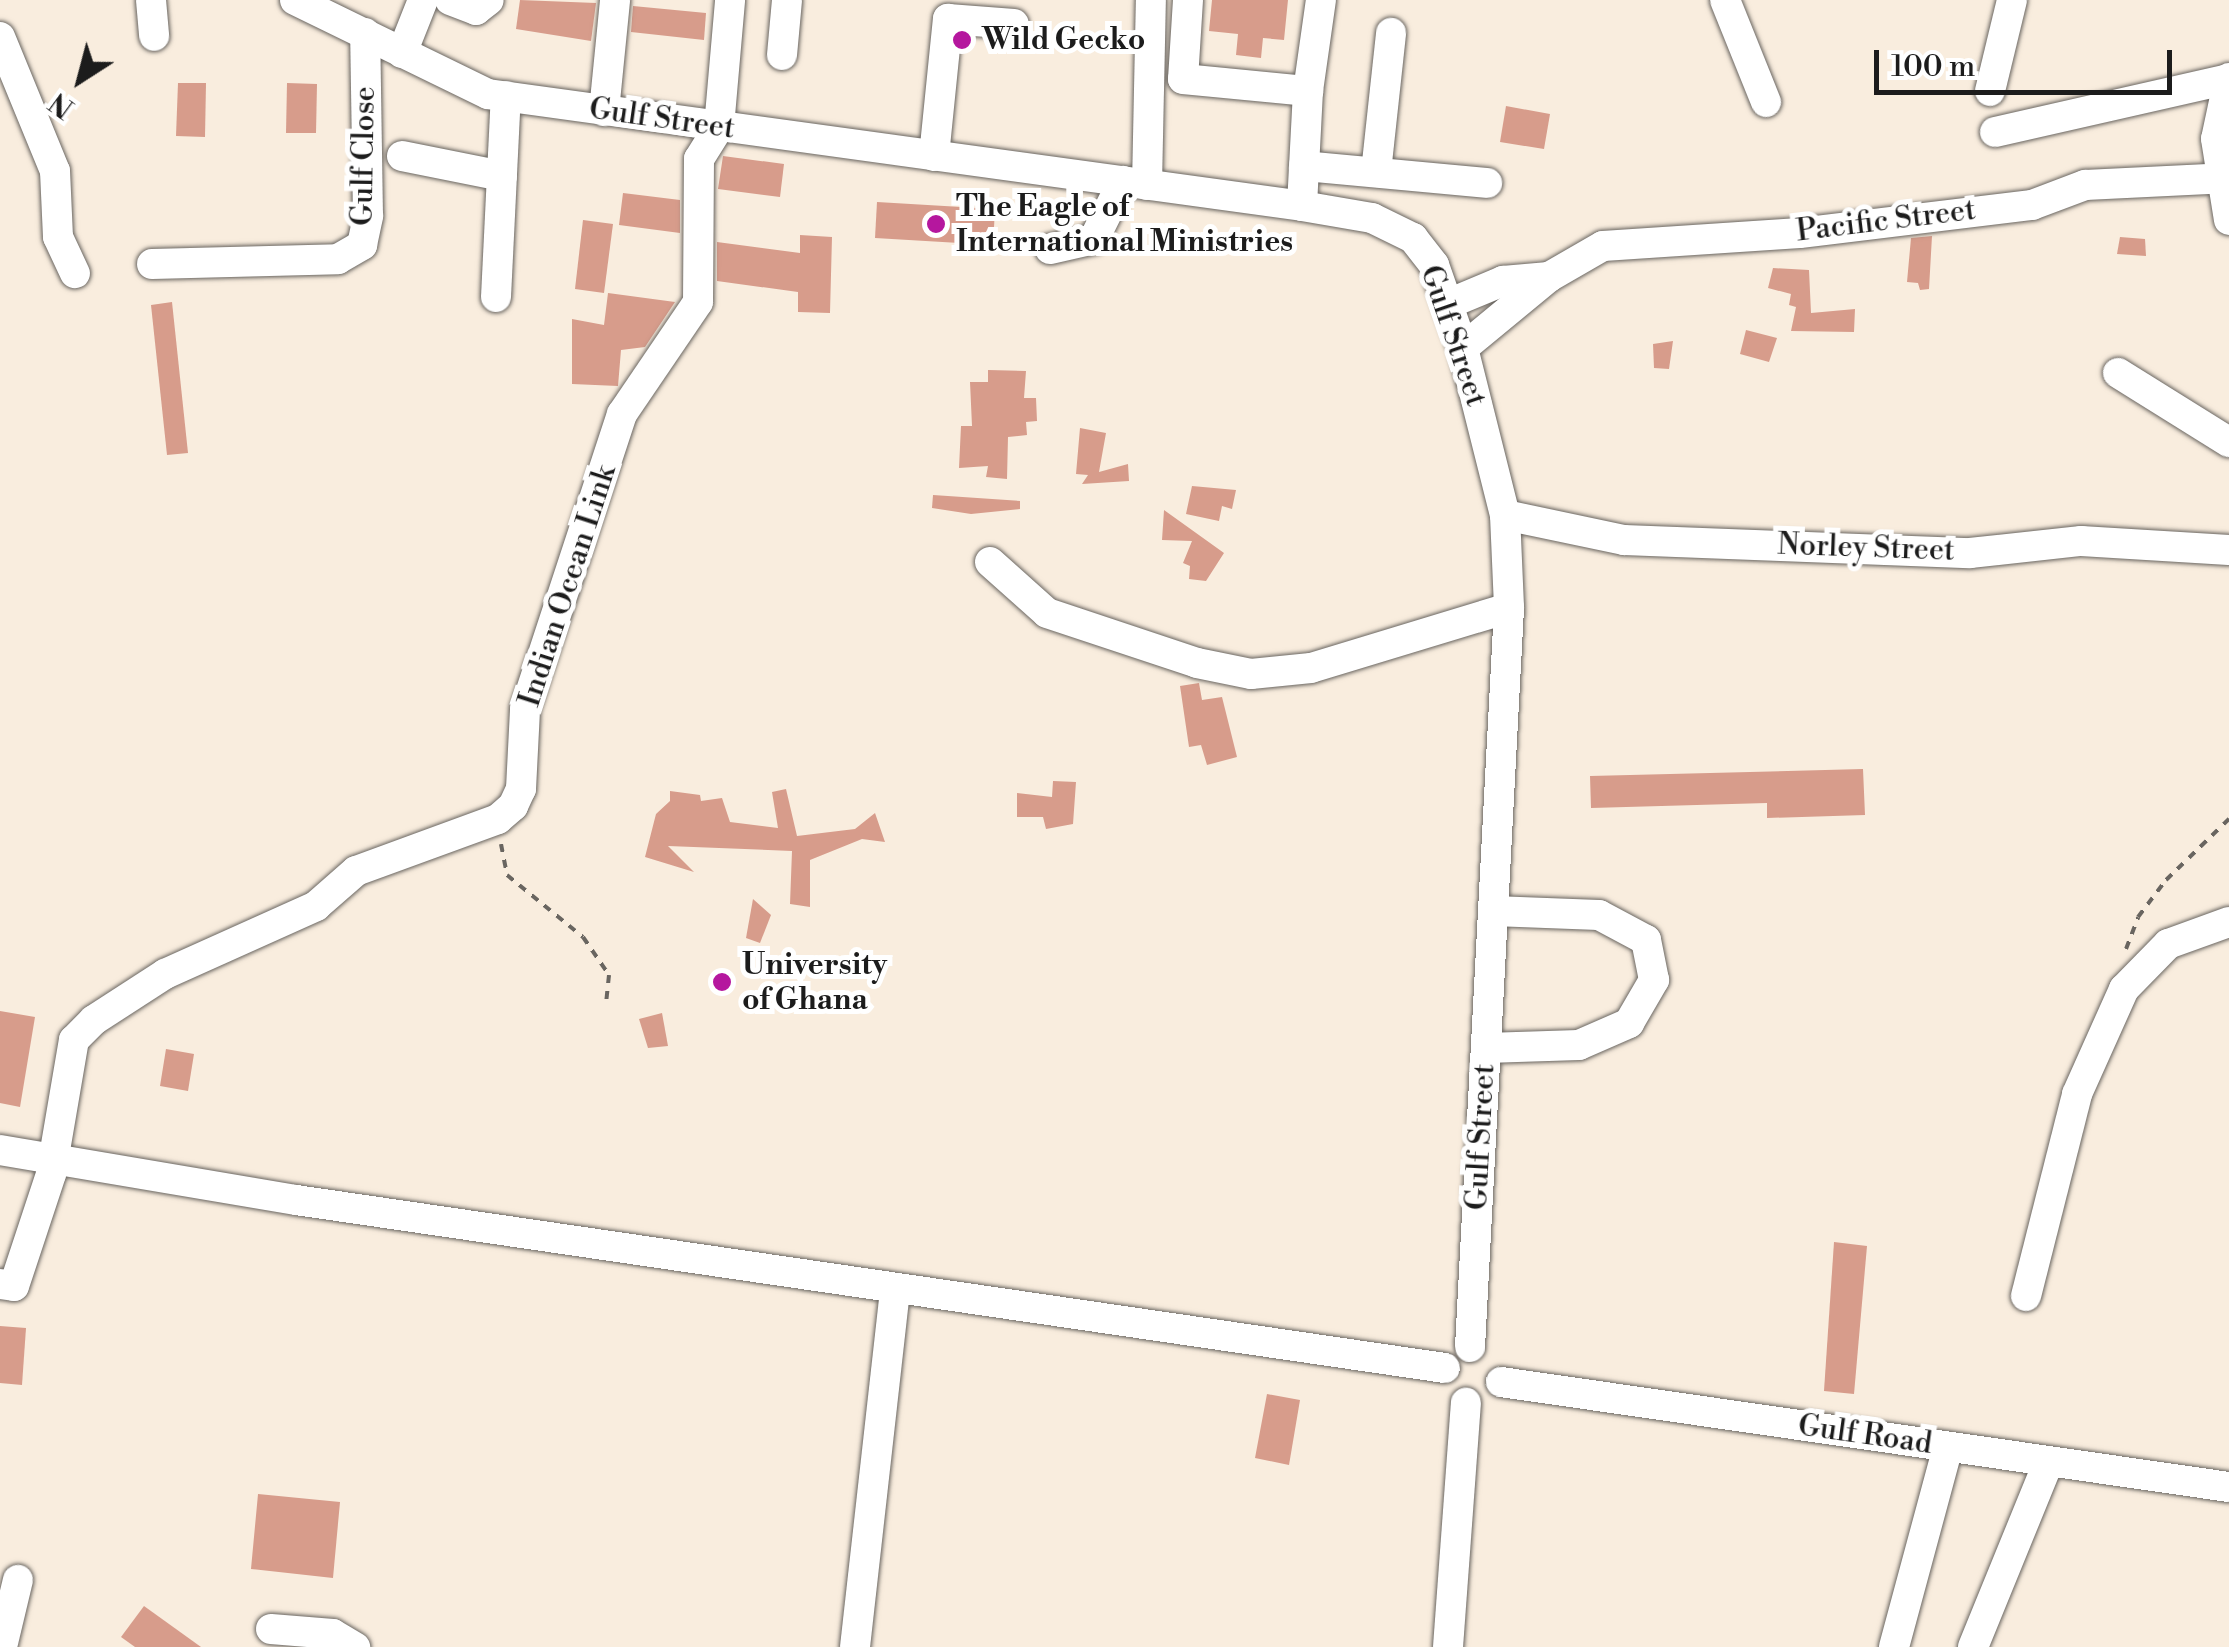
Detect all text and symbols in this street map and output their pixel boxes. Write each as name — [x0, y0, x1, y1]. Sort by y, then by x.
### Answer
place label: Wild Gecko — [982, 22, 1145, 58]
marker: Wild Gecko — [951, 29, 973, 51]
north arrow — [30, 30, 130, 130]
scale bar — [1879, 30, 2176, 92]
text: 100 m — [1891, 48, 1975, 86]
text: N — [43, 84, 81, 125]
street label: Gulf Close — [345, 86, 383, 226]
street label: Gulf Street — [587, 91, 737, 147]
place label: The Eagle of International Ministries — [956, 189, 1293, 260]
street label: Pacific Street — [1794, 192, 1978, 250]
marker: The Eagle of International Ministries — [925, 213, 947, 235]
street label: Gulf Street — [1412, 261, 1494, 411]
street label: Indian Ocean Link — [512, 461, 624, 711]
street label: Norley Street — [1777, 527, 1955, 569]
place label: University of Ghana — [742, 947, 887, 1018]
marker: University of Ghana — [711, 971, 733, 993]
street label: Gulf Street — [1459, 1063, 1503, 1211]
street label: Gulf Road — [1796, 1408, 1934, 1462]

